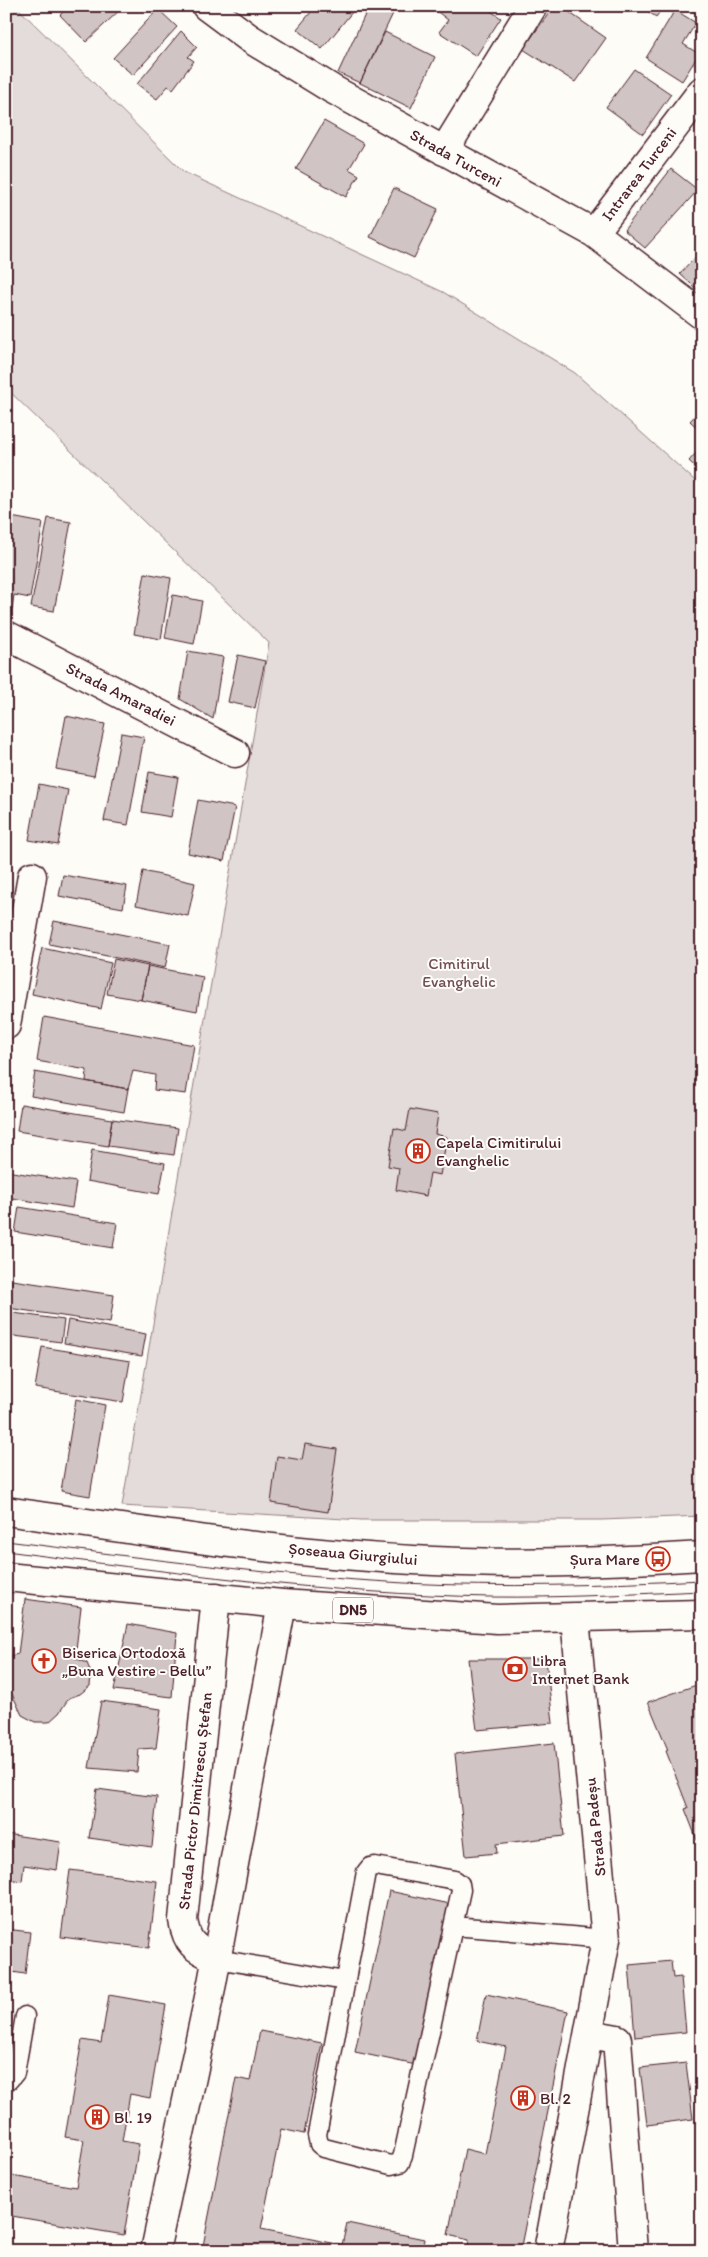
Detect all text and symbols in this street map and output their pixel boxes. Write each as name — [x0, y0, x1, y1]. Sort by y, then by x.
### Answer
street label: Intrarea Turceni — [598, 123, 680, 225]
street label: Strada Turceni — [407, 125, 505, 191]
street label: Strada Amaradiei — [63, 658, 179, 730]
park label: Cimitirul Evanghelic — [422, 954, 496, 991]
place label: Capela Cimitirului Evanghelic — [436, 1133, 561, 1170]
building icon: Capela Cimitirului Evanghelic — [405, 1138, 431, 1164]
street label: Șoseaua Giurgiului — [288, 1539, 418, 1569]
bus stop icon: Șura Mare — [645, 1546, 671, 1572]
place label: Șura Mare — [570, 1550, 640, 1569]
road number: DN5 — [333, 1598, 373, 1622]
place label: Biserica Ortodoxă „Buna Vestire - Bellu” — [62, 1643, 211, 1680]
church icon: Biserica Ortodoxă „Buna Vestire - Bellu” — [31, 1648, 57, 1674]
place label: Libra Internet Bank — [532, 1651, 630, 1688]
bank icon: Libra Internet Bank — [502, 1656, 528, 1682]
street label: Strada Pictor Dimitrescu Ștefan — [174, 1691, 216, 1911]
street label: Strada Padeșu — [580, 1776, 610, 1877]
building icon: Bl. 2 — [510, 2085, 536, 2111]
place label: Bl. 2 — [540, 2089, 571, 2108]
building icon: Bl. 19 — [84, 2104, 110, 2130]
place label: Bl. 19 — [114, 2108, 152, 2127]

